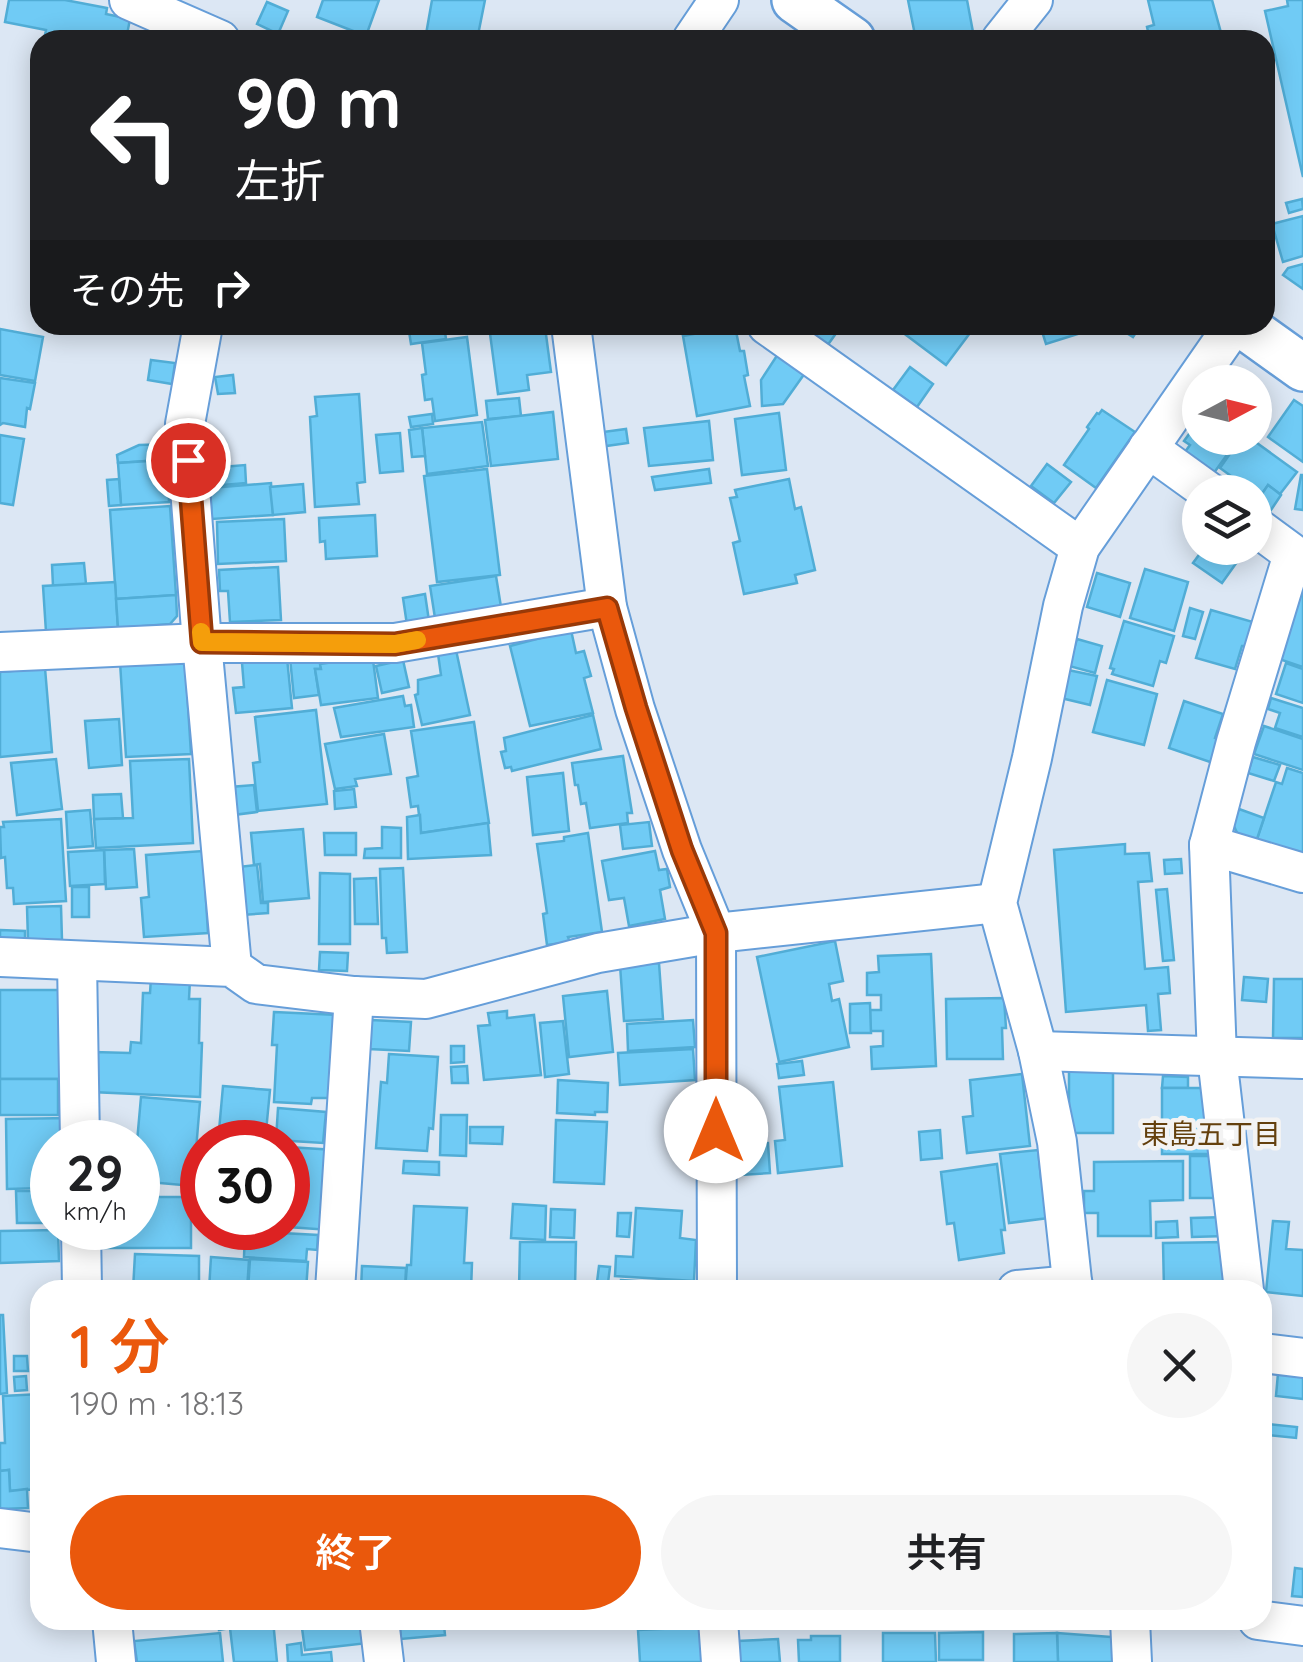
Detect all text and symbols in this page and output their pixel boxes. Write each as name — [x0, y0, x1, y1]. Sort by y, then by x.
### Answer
text: 90 m — [235, 58, 402, 146]
icon: left — [70, 70, 200, 200]
text: 左折 — [235, 152, 325, 208]
icon: right — [204, 260, 259, 315]
text: その先 — [70, 266, 184, 314]
north arrow — [1182, 365, 1272, 455]
map controls — [1182, 365, 1272, 565]
pin — [146, 418, 231, 503]
icon: arrive — [161, 433, 216, 488]
button: layers — [1182, 475, 1272, 565]
position arrow — [664, 1079, 768, 1183]
district label: 東島五丁目 — [1141, 1116, 1281, 1151]
speed limit sign: 30 — [180, 1120, 310, 1250]
text: 29 — [67, 1141, 123, 1204]
text: km/h — [63, 1195, 127, 1226]
text: 1 分 — [70, 1308, 170, 1383]
button: close — [1127, 1313, 1232, 1418]
text: 190 m · 18:13 — [70, 1383, 244, 1423]
button: 終了 — [70, 1495, 641, 1610]
button: 共有 — [661, 1495, 1232, 1610]

